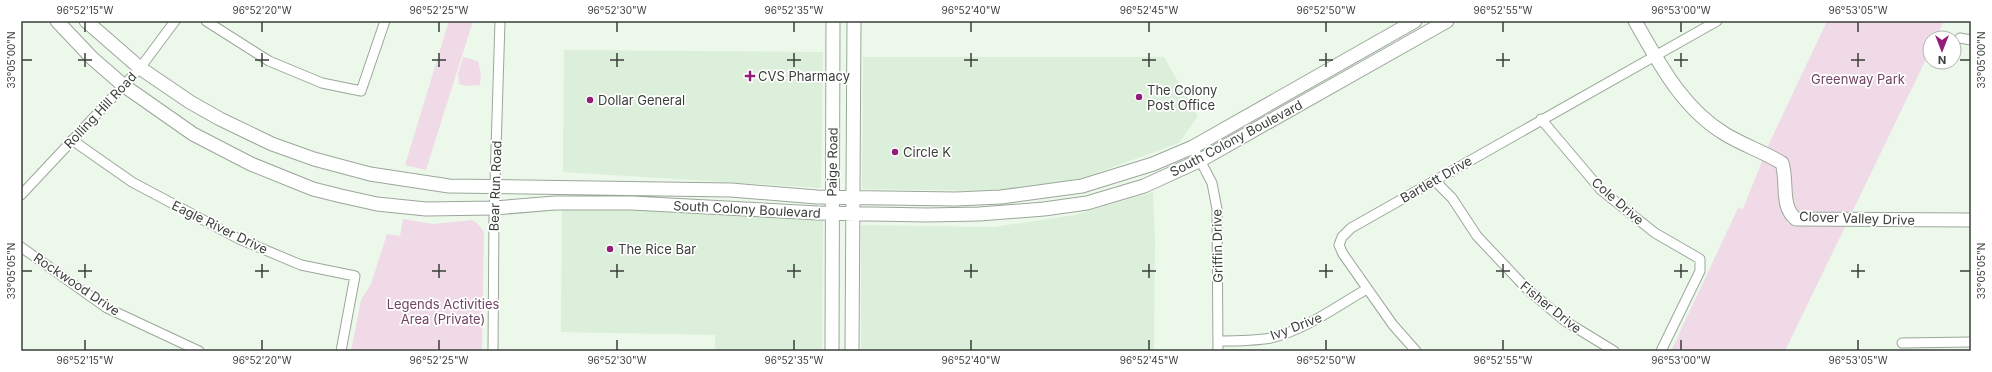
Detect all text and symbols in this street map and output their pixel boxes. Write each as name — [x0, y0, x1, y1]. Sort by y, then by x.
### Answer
text: 96°52'15"W — [57, 4, 114, 16]
text: 96°52'20"W — [232, 4, 292, 16]
text: 96°52'25"W — [410, 4, 469, 16]
text: 96°52'30"W — [587, 4, 647, 16]
text: 96°52'35"W — [765, 4, 824, 16]
text: 96°52'40"W — [942, 4, 1001, 16]
text: 96°52'45"W — [1120, 4, 1178, 16]
text: 96°52'50"W — [1296, 4, 1356, 16]
text: 96°52'55"W — [1474, 4, 1533, 16]
text: 96°53'00"W — [1651, 4, 1711, 16]
text: 96°53'05"W — [1828, 4, 1888, 16]
north arrow — [1922, 30, 1962, 70]
text: 33°05'00"N — [5, 32, 17, 88]
text: 33°05'00"N — [1975, 32, 1987, 88]
text: N — [1938, 53, 1946, 67]
street label: Rolling Hill Road — [60, 68, 140, 152]
place label: CVS Pharmacy — [758, 68, 850, 84]
marker: CVS Pharmacy — [745, 71, 755, 81]
park label: Greenway Park — [1811, 71, 1905, 87]
place label: The Colony Post Office — [1147, 82, 1217, 113]
place label: Dollar General — [598, 92, 685, 108]
marker: The Colony Post Office — [1134, 92, 1144, 102]
marker: Dollar General — [585, 95, 595, 105]
street label: South Colony Boulevard — [1167, 96, 1305, 180]
street label: Paige Road — [823, 127, 841, 197]
street label: Bear Run Road — [485, 140, 505, 232]
place label: Circle K — [903, 144, 951, 160]
marker: Circle K — [890, 147, 900, 157]
street label: Bartlett Drive — [1397, 152, 1475, 206]
street label: Cole Drive — [1589, 174, 1647, 228]
street label: Eagle River Drive — [170, 197, 270, 257]
street label: South Colony Boulevard — [673, 197, 821, 221]
street label: Clover Valley Drive — [1799, 208, 1915, 228]
street label: Griffin Drive — [1208, 209, 1226, 283]
place label: The Rice Bar — [618, 241, 696, 257]
text: 33°05'05"N — [5, 243, 17, 299]
text: 33°05'05"N — [1975, 243, 1987, 299]
marker: The Rice Bar — [605, 244, 615, 254]
street label: Rockwood Drive — [31, 249, 123, 319]
street label: Fisher Drive — [1517, 278, 1585, 336]
park label: Legends Activities Area (Private) — [387, 296, 500, 327]
street label: Ivy Drive — [1268, 309, 1324, 343]
text: 96°52'15"W — [57, 354, 114, 366]
text: 96°52'20"W — [232, 354, 292, 366]
text: 96°52'25"W — [410, 354, 469, 366]
text: 96°52'30"W — [587, 354, 647, 366]
text: 96°52'35"W — [765, 354, 824, 366]
text: 96°52'40"W — [942, 354, 1001, 366]
text: 96°52'45"W — [1120, 354, 1178, 366]
text: 96°52'50"W — [1296, 354, 1356, 366]
text: 96°52'55"W — [1474, 354, 1533, 366]
text: 96°53'00"W — [1651, 354, 1711, 366]
text: 96°53'05"W — [1828, 354, 1888, 366]

